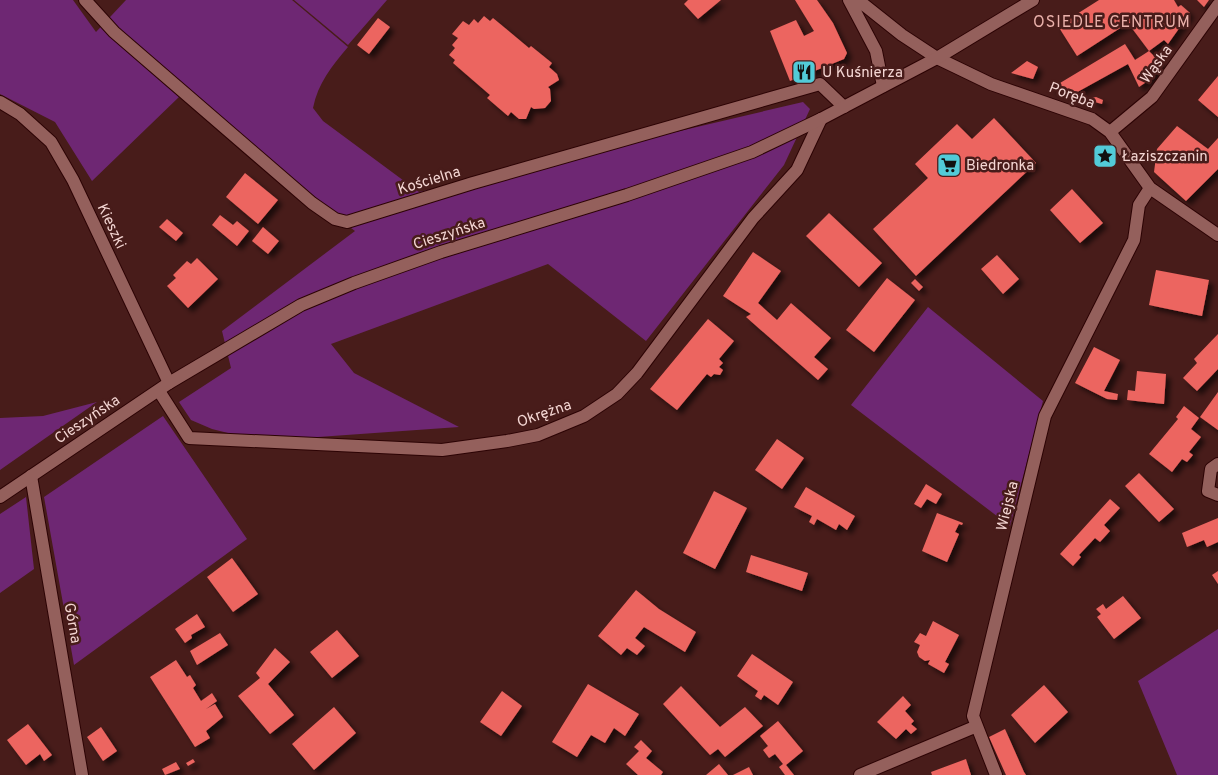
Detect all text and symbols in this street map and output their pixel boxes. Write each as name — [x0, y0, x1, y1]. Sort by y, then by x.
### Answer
district label: OSIEDLE CENTRUM — [1033, 13, 1191, 33]
street label: Wąska — [1137, 42, 1177, 88]
restaurant icon: U Kuśnierza — [791, 59, 817, 85]
place label: U Kuśnierza — [822, 64, 903, 83]
street label: Poręba — [1046, 79, 1097, 114]
place icon: Łaziszczanin — [1092, 143, 1118, 169]
place label: Łaziszczanin — [1122, 148, 1208, 167]
supermarket icon: Biedronka — [936, 152, 962, 178]
place label: Biedronka — [966, 157, 1034, 176]
street label: Kościelna — [396, 163, 463, 200]
street label: Kieszki — [92, 201, 129, 252]
street label: Cieszyńska — [411, 214, 488, 255]
street label: Cieszyńska — [52, 391, 124, 449]
street label: Okrężna — [515, 396, 574, 433]
street label: Wiejska — [993, 479, 1024, 533]
street label: Górna — [59, 601, 84, 645]

